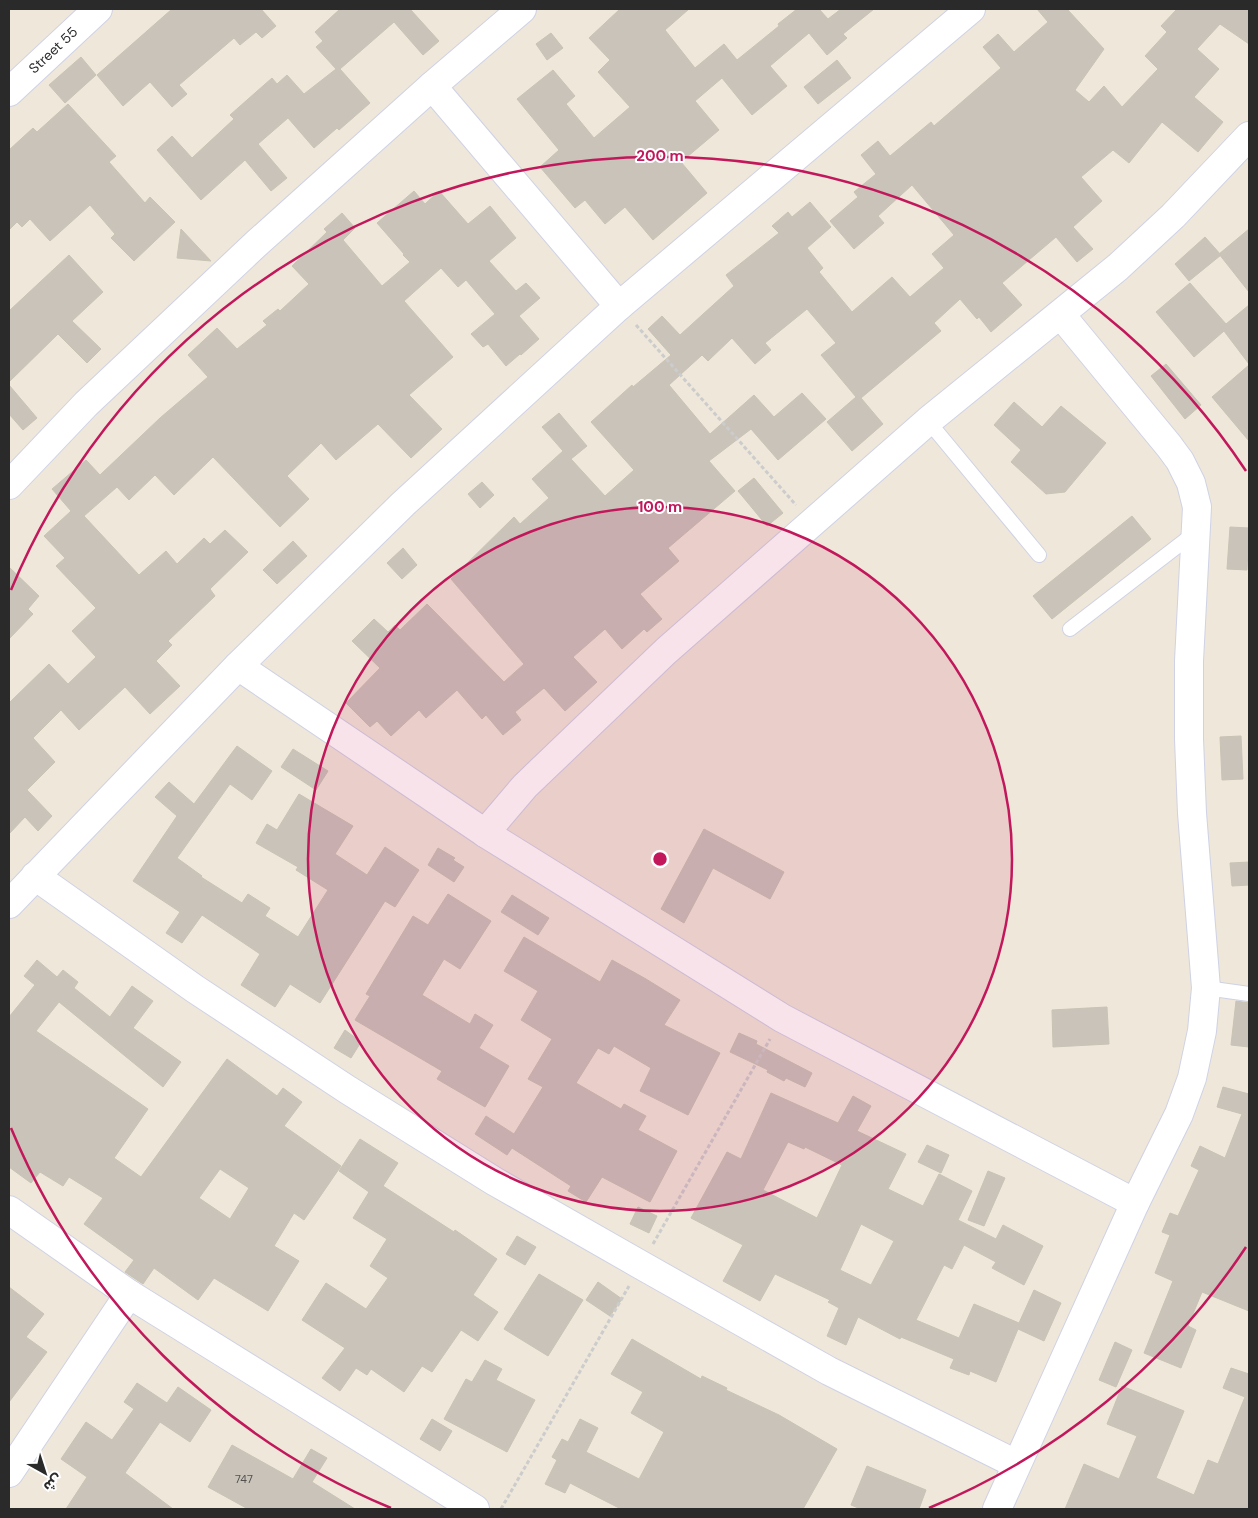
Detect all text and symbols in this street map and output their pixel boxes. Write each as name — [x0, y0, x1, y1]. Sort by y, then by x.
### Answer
street label: Street 55 — [25, 23, 81, 77]
text: 200 m — [636, 146, 684, 166]
text: 100 m — [638, 497, 682, 517]
centre of rings — [651, 850, 669, 868]
north arrow — [20, 1448, 70, 1498]
text: ش — [40, 1470, 66, 1496]
house number: 747 — [235, 1472, 253, 1486]

